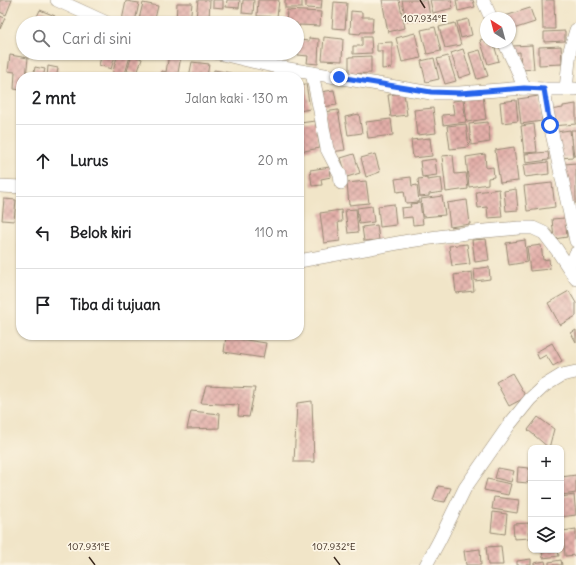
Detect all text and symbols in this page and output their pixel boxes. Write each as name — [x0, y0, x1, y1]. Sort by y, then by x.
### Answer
text: 107.934°E — [403, 12, 447, 25]
north arrow — [480, 12, 516, 48]
search box — [16, 16, 304, 60]
icon: search — [30, 27, 52, 49]
text: Cari di sini — [62, 29, 131, 48]
route end — [330, 68, 348, 86]
text: 2 mnt — [32, 87, 76, 109]
text: Jalan kaki · 130 m — [185, 90, 288, 107]
route start — [541, 116, 559, 134]
icon: ahead — [32, 150, 54, 172]
text: Lurus — [70, 151, 108, 170]
text: 20 m — [258, 152, 288, 169]
icon: left — [32, 222, 54, 244]
text: Belok kiri — [70, 223, 131, 242]
text: 110 m — [255, 224, 288, 241]
icon: arrive — [32, 294, 54, 316]
text: Tiba di tujuan — [70, 295, 160, 314]
map controls — [528, 445, 564, 553]
button: + — [528, 445, 564, 481]
button: − — [528, 481, 564, 517]
button: layers — [528, 517, 564, 553]
text: 107.931°E — [68, 540, 110, 553]
text: 107.932°E — [312, 540, 356, 553]

